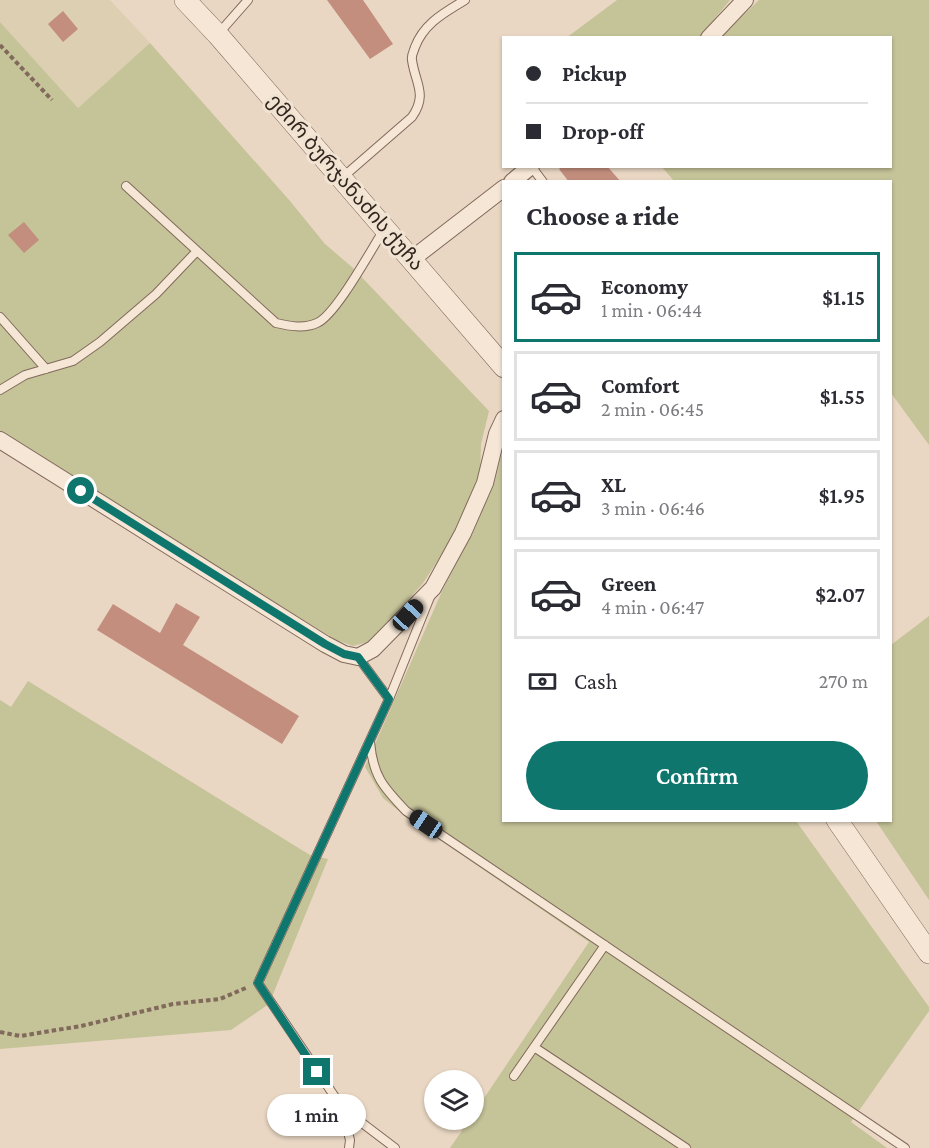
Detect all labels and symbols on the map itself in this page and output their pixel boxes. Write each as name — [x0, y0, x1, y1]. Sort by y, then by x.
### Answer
street label: ემირ ბურჯანაძის ქუჩა — [263, 89, 429, 275]
route start — [67, 477, 94, 504]
car — [389, 596, 427, 634]
car — [406, 806, 446, 842]
route end — [303, 1058, 330, 1085]
callout: 1 min — [268, 1093, 366, 1135]

